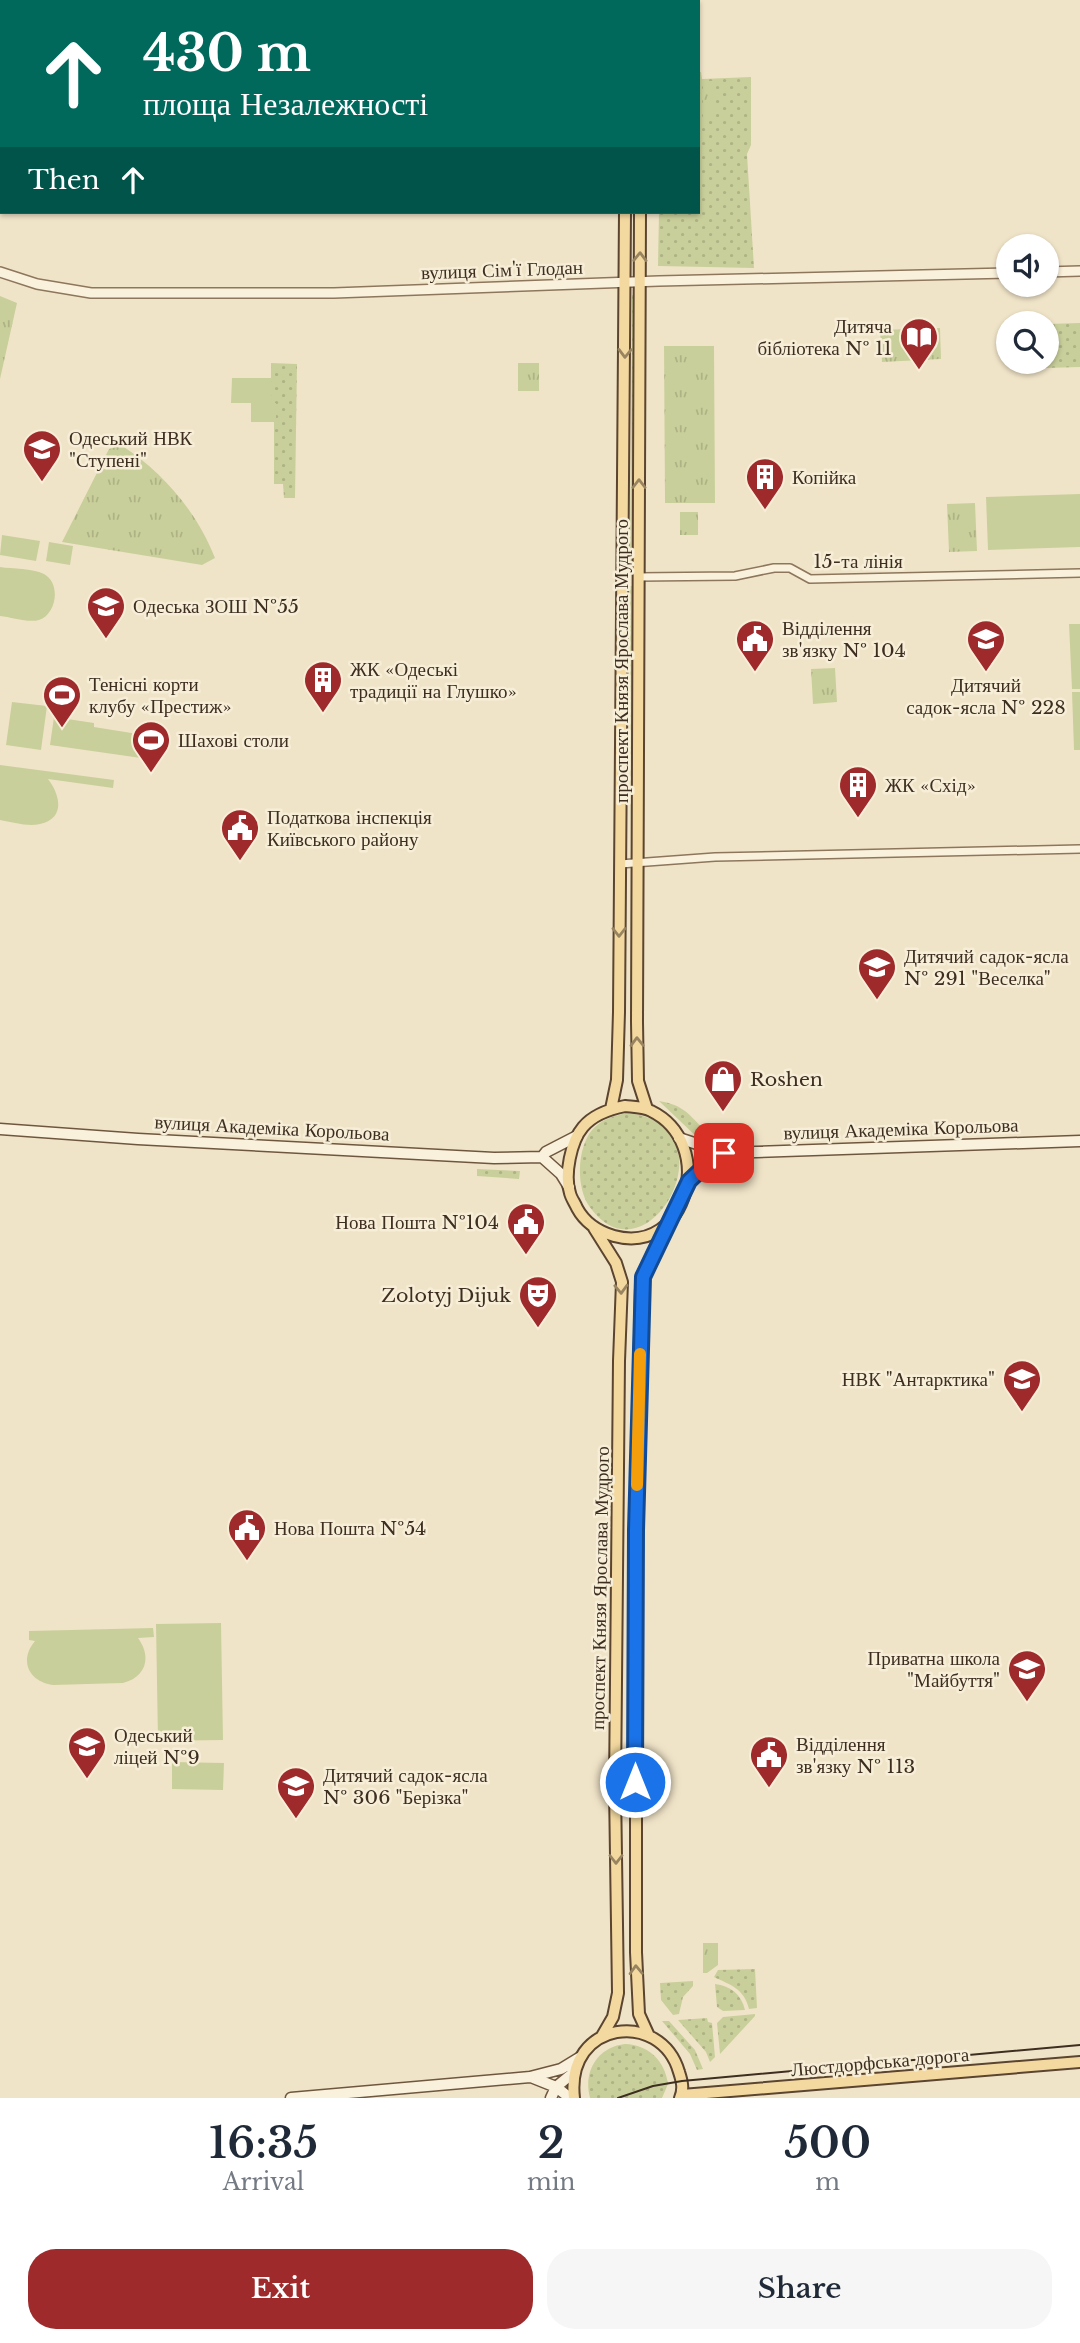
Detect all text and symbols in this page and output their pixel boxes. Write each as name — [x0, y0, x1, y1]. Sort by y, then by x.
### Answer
text: 430 m — [143, 23, 311, 84]
icon: ahead — [28, 28, 119, 119]
text: площа Незалежності — [143, 84, 428, 124]
icon: ahead — [114, 161, 152, 199]
text: Then — [28, 164, 100, 196]
map controls — [996, 234, 1059, 374]
button: sound — [996, 234, 1059, 297]
one-way arrow — [632, 251, 648, 262]
street label: вулиця Сім'ї Глодан — [421, 256, 583, 284]
button: search — [996, 311, 1059, 374]
place label: Дитяча бібліотека № 11 — [757, 315, 893, 360]
library icon: Дитяча бібліотека № 11 — [898, 316, 940, 371]
one-way arrow — [617, 348, 632, 359]
place label: Одеський НВК "Ступені" — [69, 427, 193, 472]
school or university icon: Одеський НВК "Ступені" — [21, 428, 63, 483]
building icon: Копійка — [744, 456, 786, 511]
place label: Копійка — [792, 466, 857, 489]
one-way arrow — [631, 479, 647, 489]
street label: проспект Князя Ярослава Мудрого — [610, 519, 633, 803]
street label: 15-та лінія — [813, 550, 903, 573]
school or university icon: Одеська ЗОШ №55 — [85, 585, 127, 640]
place label: Одеська ЗОШ №55 — [133, 595, 299, 618]
place label: Відділення зв'язку № 104 — [782, 617, 906, 662]
public building icon: Відділення зв'язку № 104 — [734, 618, 776, 673]
school or university icon: Дитячий садок-ясла № 228 — [965, 618, 1007, 673]
place label: ЖК «Одеські традиції на Глушко» — [350, 658, 517, 703]
building icon: ЖК «Одеські традиції на Глушко» — [302, 659, 344, 714]
place label: Тенісні корти клубу «Престиж» — [89, 673, 232, 718]
sports icon: Тенісні корти клубу «Престиж» — [41, 674, 83, 729]
place label: Дитячий садок-ясла № 228 — [906, 674, 1066, 719]
sports icon: Шахові столи — [130, 719, 172, 774]
place label: Шахові столи — [178, 729, 289, 752]
building icon: ЖК «Схід» — [837, 764, 879, 819]
place label: ЖК «Схід» — [885, 774, 976, 797]
place label: Податкова інспекція Київського району — [267, 806, 432, 851]
public building icon: Податкова інспекція Київського району — [219, 807, 261, 862]
one-way arrow — [612, 927, 627, 938]
place label: Дитячий садок-ясла № 291 "Веселка" — [904, 945, 1069, 990]
school or university icon: Дитячий садок-ясла № 291 "Веселка" — [856, 946, 898, 1001]
one-way arrow — [630, 1036, 645, 1047]
shop icon: Roshen — [702, 1058, 744, 1113]
place label: Roshen — [750, 1068, 823, 1091]
street label: вулиця Академіка Корольова — [154, 1110, 391, 1146]
street label: вулиця Академіка Корольова — [783, 1113, 1019, 1145]
pin — [694, 1123, 754, 1183]
icon: arrive — [705, 1134, 743, 1172]
public building icon: Нова Пошта №104 — [505, 1201, 547, 1256]
place label: Нова Пошта №104 — [335, 1211, 499, 1234]
theatre icon: Zolotyj Dijuk — [517, 1274, 559, 1329]
place label: Zolotyj Dijuk — [381, 1284, 511, 1307]
one-way arrow — [614, 1284, 629, 1295]
school or university icon: НВК "Антарктика" — [1001, 1358, 1043, 1413]
place label: НВК "Антарктика" — [842, 1368, 995, 1391]
street label: проспект Князя Ярослава Мудрого — [586, 1446, 614, 1730]
public building icon: Нова Пошта №54 — [226, 1507, 268, 1562]
place label: Нова Пошта №54 — [274, 1517, 426, 1540]
place label: Приватна школа "Майбуття" — [868, 1647, 1001, 1692]
school or university icon: Приватна школа "Майбуття" — [1006, 1648, 1048, 1703]
place label: Одеський ліцей №9 — [114, 1724, 200, 1769]
school or university icon: Одеський ліцей №9 — [66, 1725, 108, 1780]
place label: Відділення зв'язку № 113 — [796, 1733, 915, 1778]
public building icon: Відділення зв'язку № 113 — [748, 1734, 790, 1789]
position arrow — [598, 1745, 672, 1819]
place label: Дитячий садок-ясла № 306 "Берізка" — [323, 1764, 488, 1809]
school or university icon: Дитячий садок-ясла № 306 "Берізка" — [275, 1765, 317, 1820]
one-way arrow — [608, 1854, 624, 1865]
one-way arrow — [629, 1964, 644, 1975]
street label: Люстдорфська дорога — [790, 2043, 971, 2081]
text: 16:35 — [209, 2117, 318, 2169]
text: 2 — [538, 2117, 565, 2169]
text: 500 — [784, 2117, 871, 2169]
text: Arrival — [223, 2168, 304, 2196]
text: min — [527, 2168, 575, 2196]
text: m — [815, 2168, 840, 2196]
button: Exit — [28, 2249, 533, 2329]
button: Share — [547, 2249, 1052, 2329]

